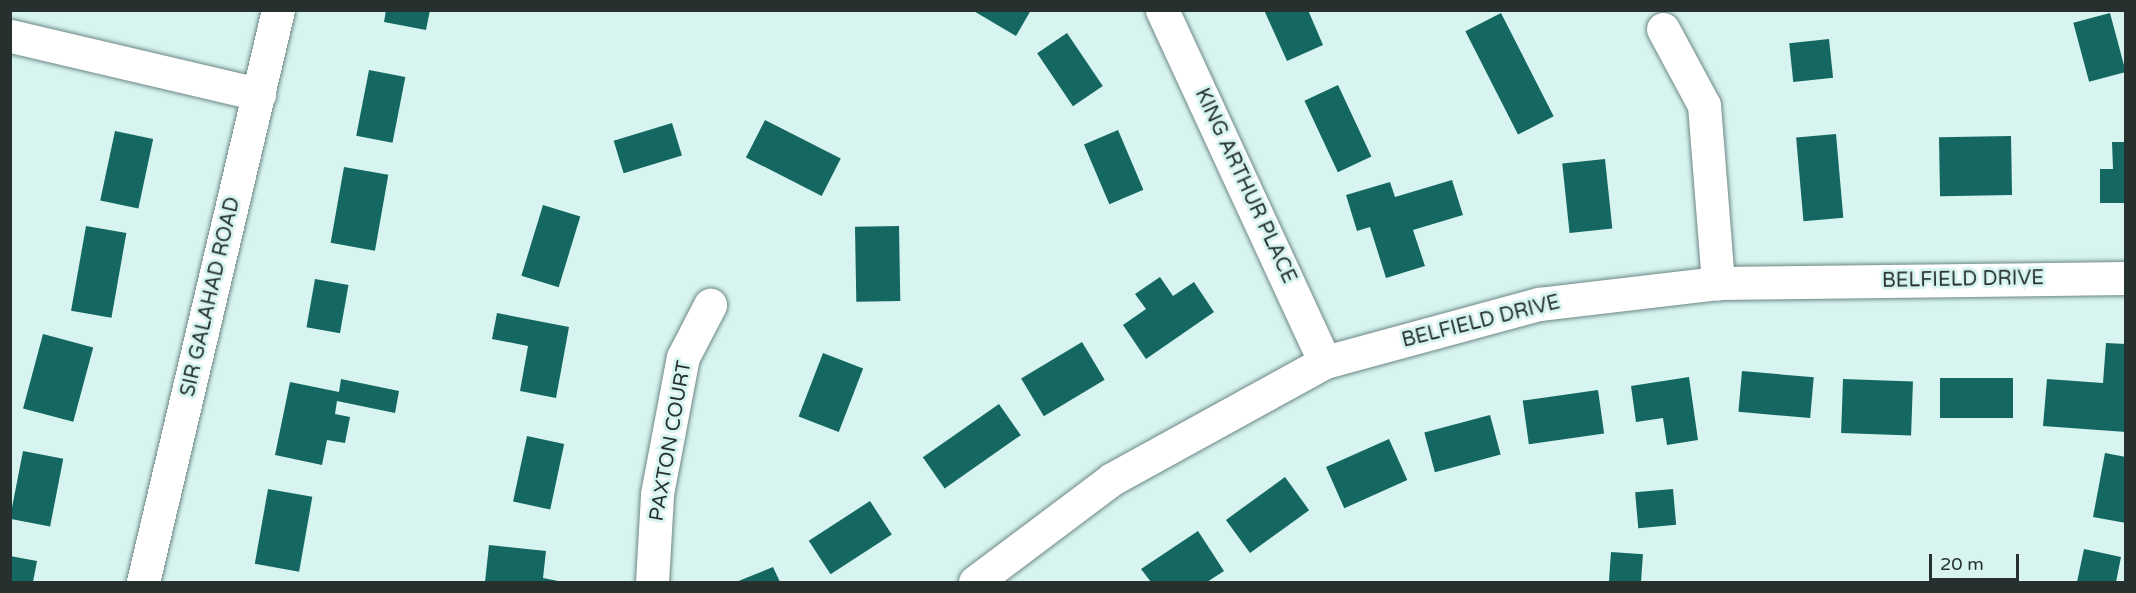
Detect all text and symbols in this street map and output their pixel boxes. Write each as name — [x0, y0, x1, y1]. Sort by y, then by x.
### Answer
street label: KING ARTHUR PLACE — [1189, 85, 1301, 287]
street label: SIR GALAHAD ROAD — [176, 195, 246, 399]
street label: BELFIELD DRIVE — [1882, 267, 2044, 293]
street label: BELFIELD DRIVE — [1399, 291, 1563, 353]
street label: PAXTON COURT — [645, 359, 697, 523]
scale bar — [1932, 542, 2022, 580]
text: 20 m — [1940, 553, 1984, 575]

